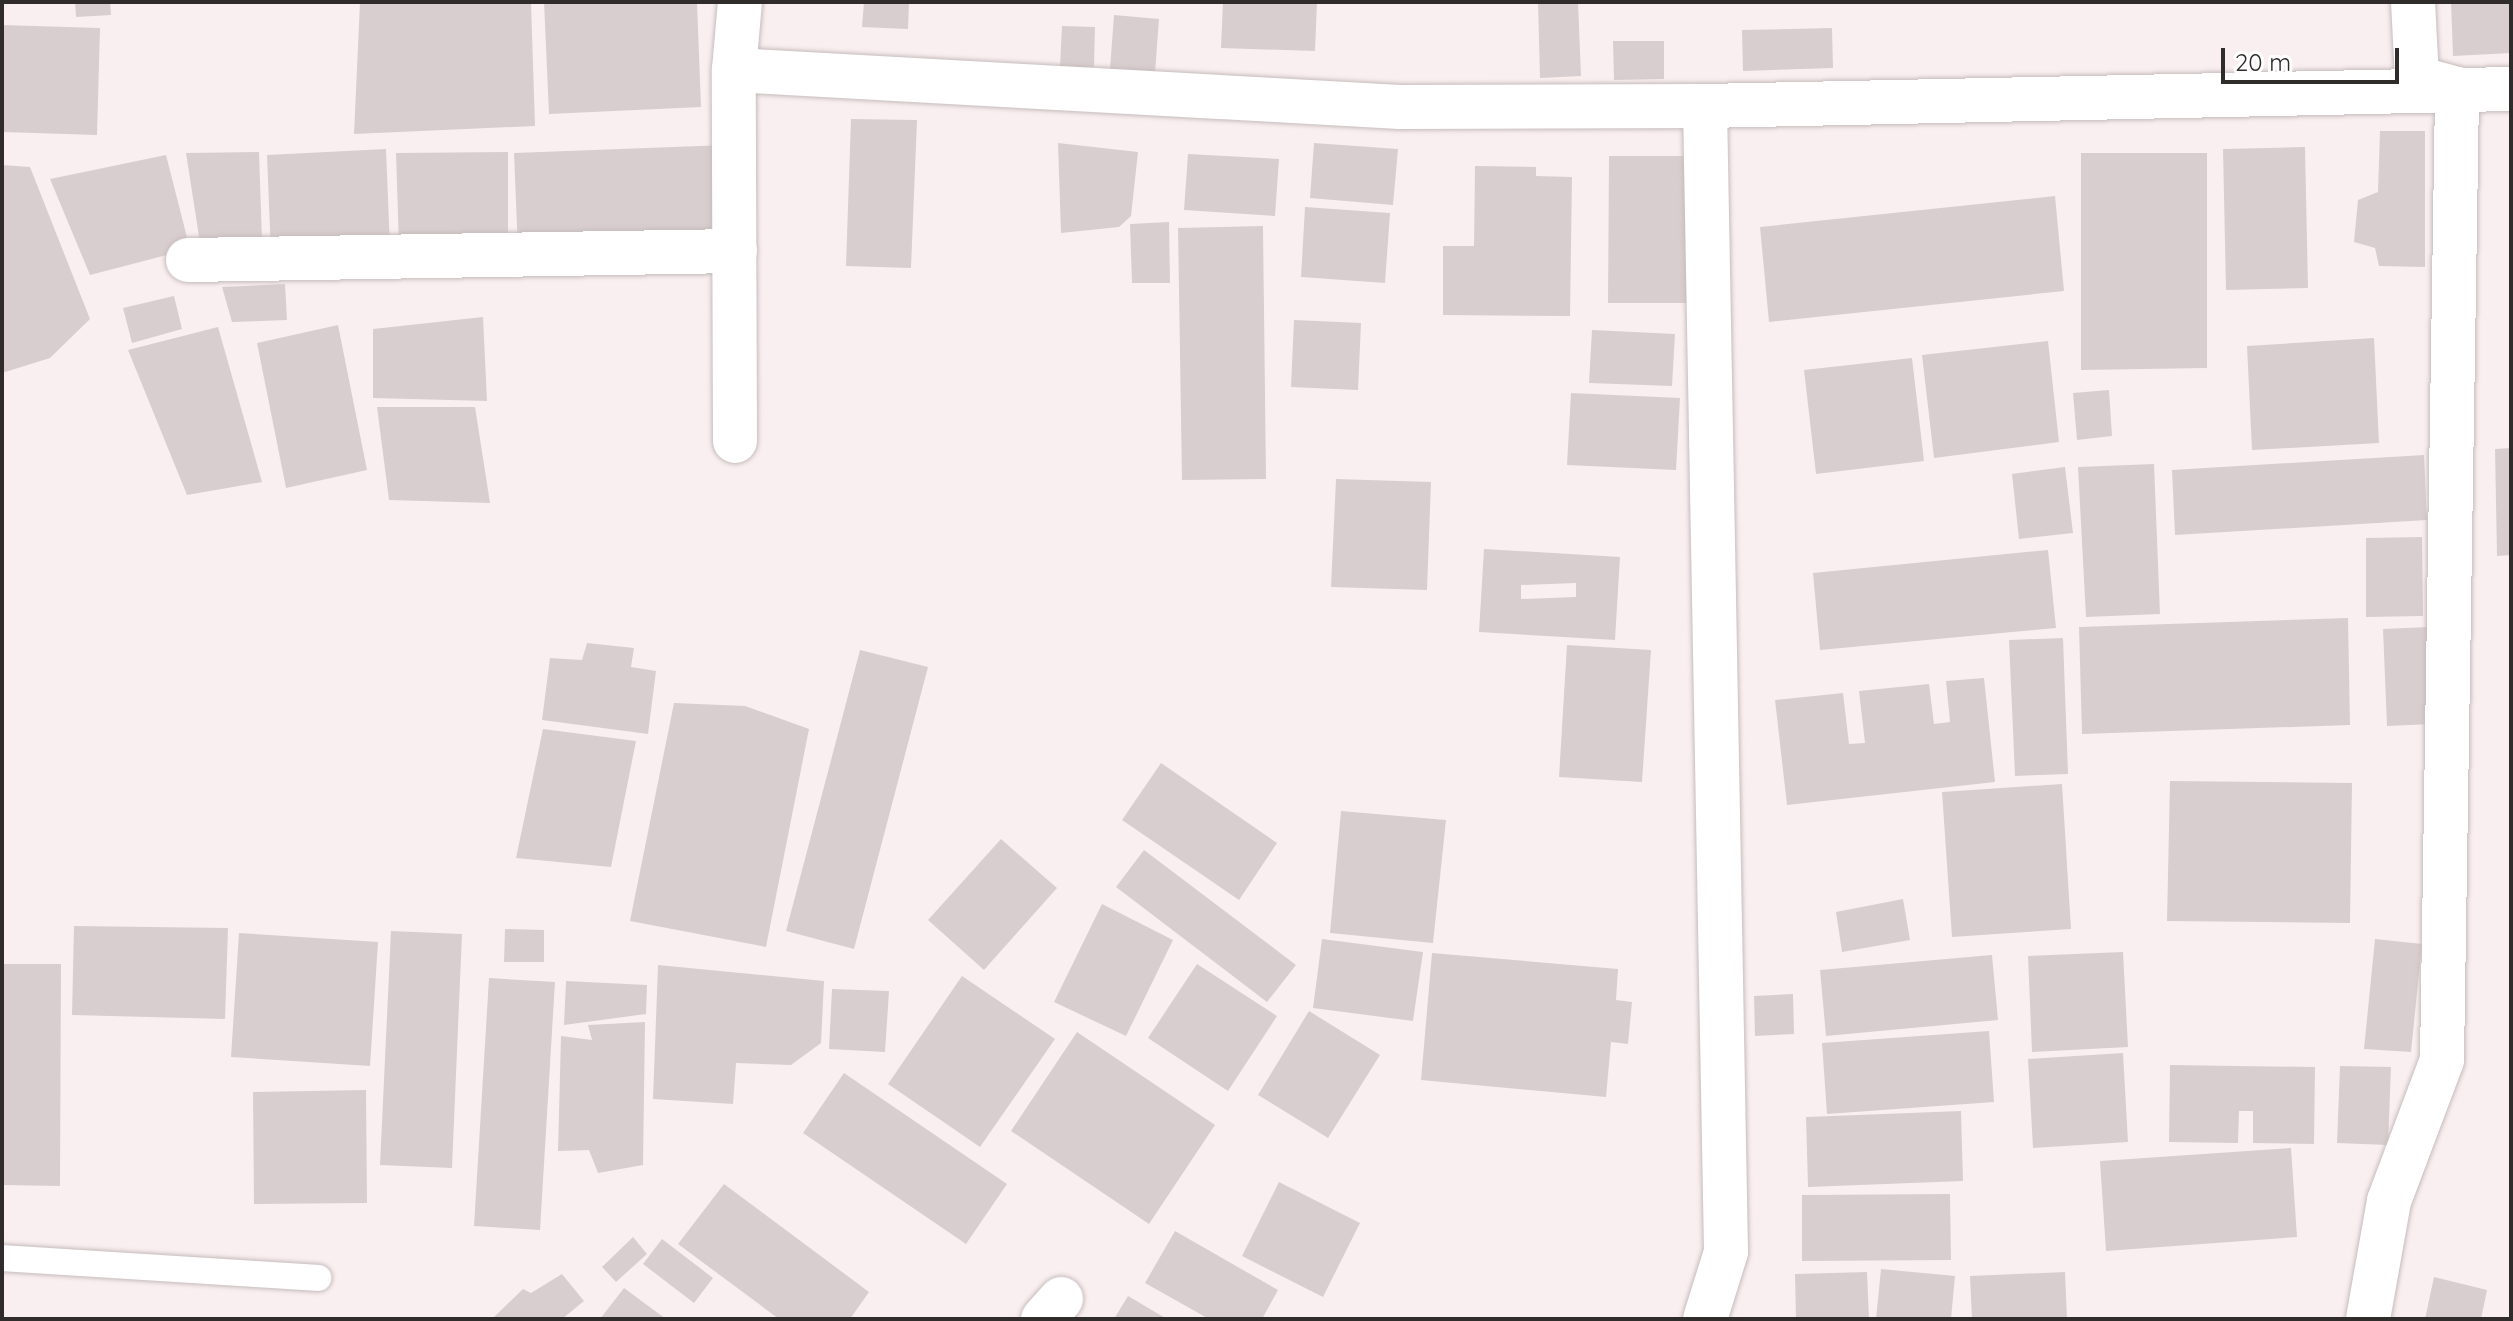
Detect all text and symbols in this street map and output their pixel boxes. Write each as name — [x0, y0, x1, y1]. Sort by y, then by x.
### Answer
scale bar — [2225, 32, 2403, 82]
text: 20 m — [2235, 47, 2291, 77]

